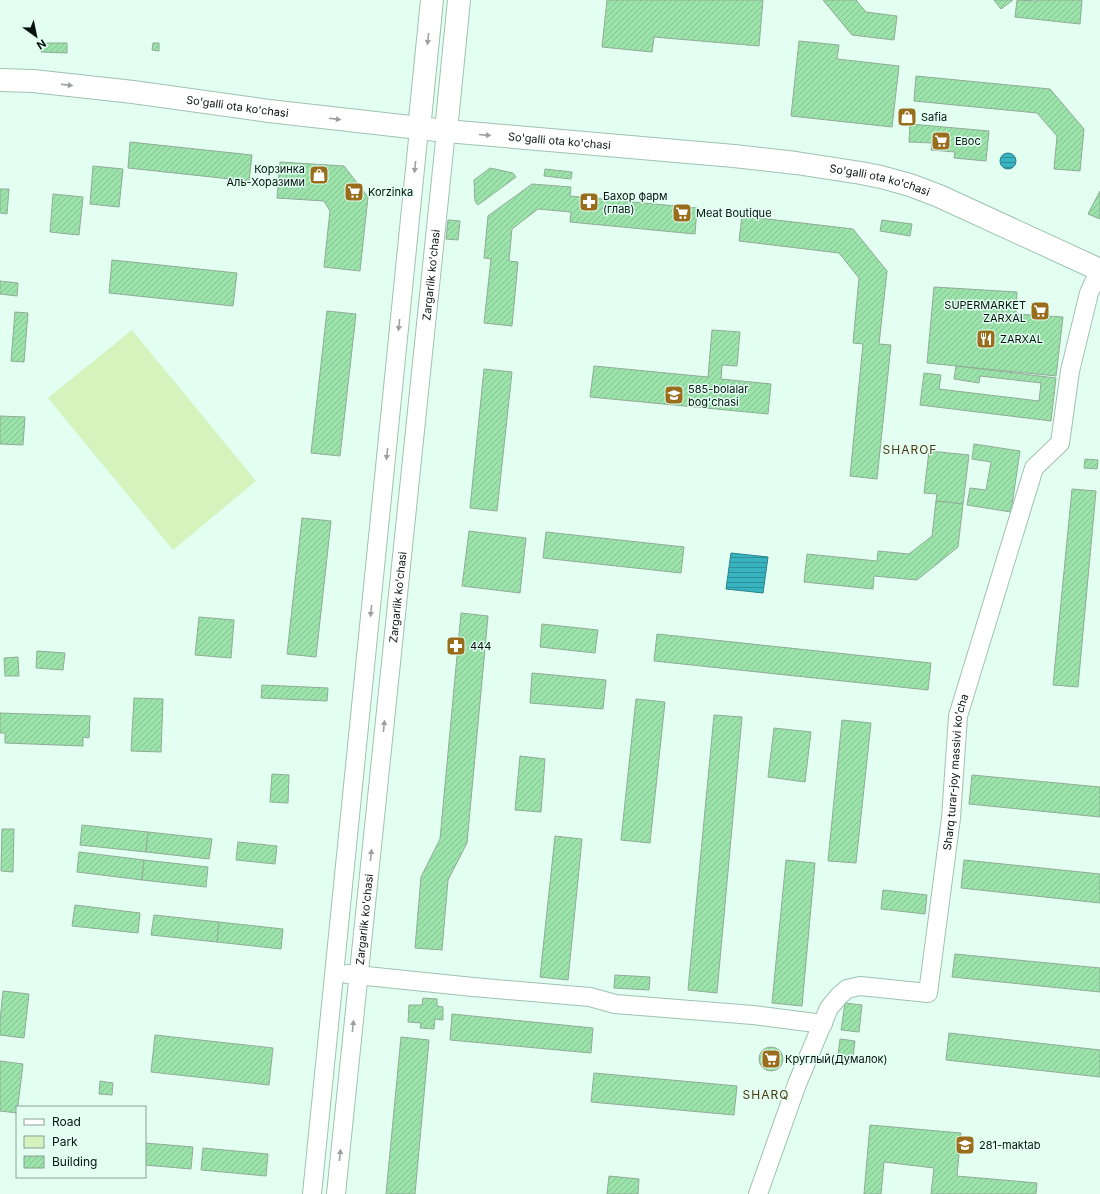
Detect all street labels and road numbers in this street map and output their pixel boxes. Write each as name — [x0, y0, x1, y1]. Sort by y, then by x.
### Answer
street label: So'galli ota ko'chasi — [185, 93, 289, 120]
street label: So'galli ota ko'chasi — [508, 129, 611, 152]
street label: So'galli ota ko'chasi — [828, 161, 932, 199]
street label: Zargarlik ko'chasi — [419, 229, 443, 321]
street label: Zargarlik ko'chasi — [386, 551, 409, 644]
street label: Sharq turar-joy massivi ko'cha — [940, 692, 971, 851]
street label: Zargarlik ko'chasi — [353, 873, 376, 966]

